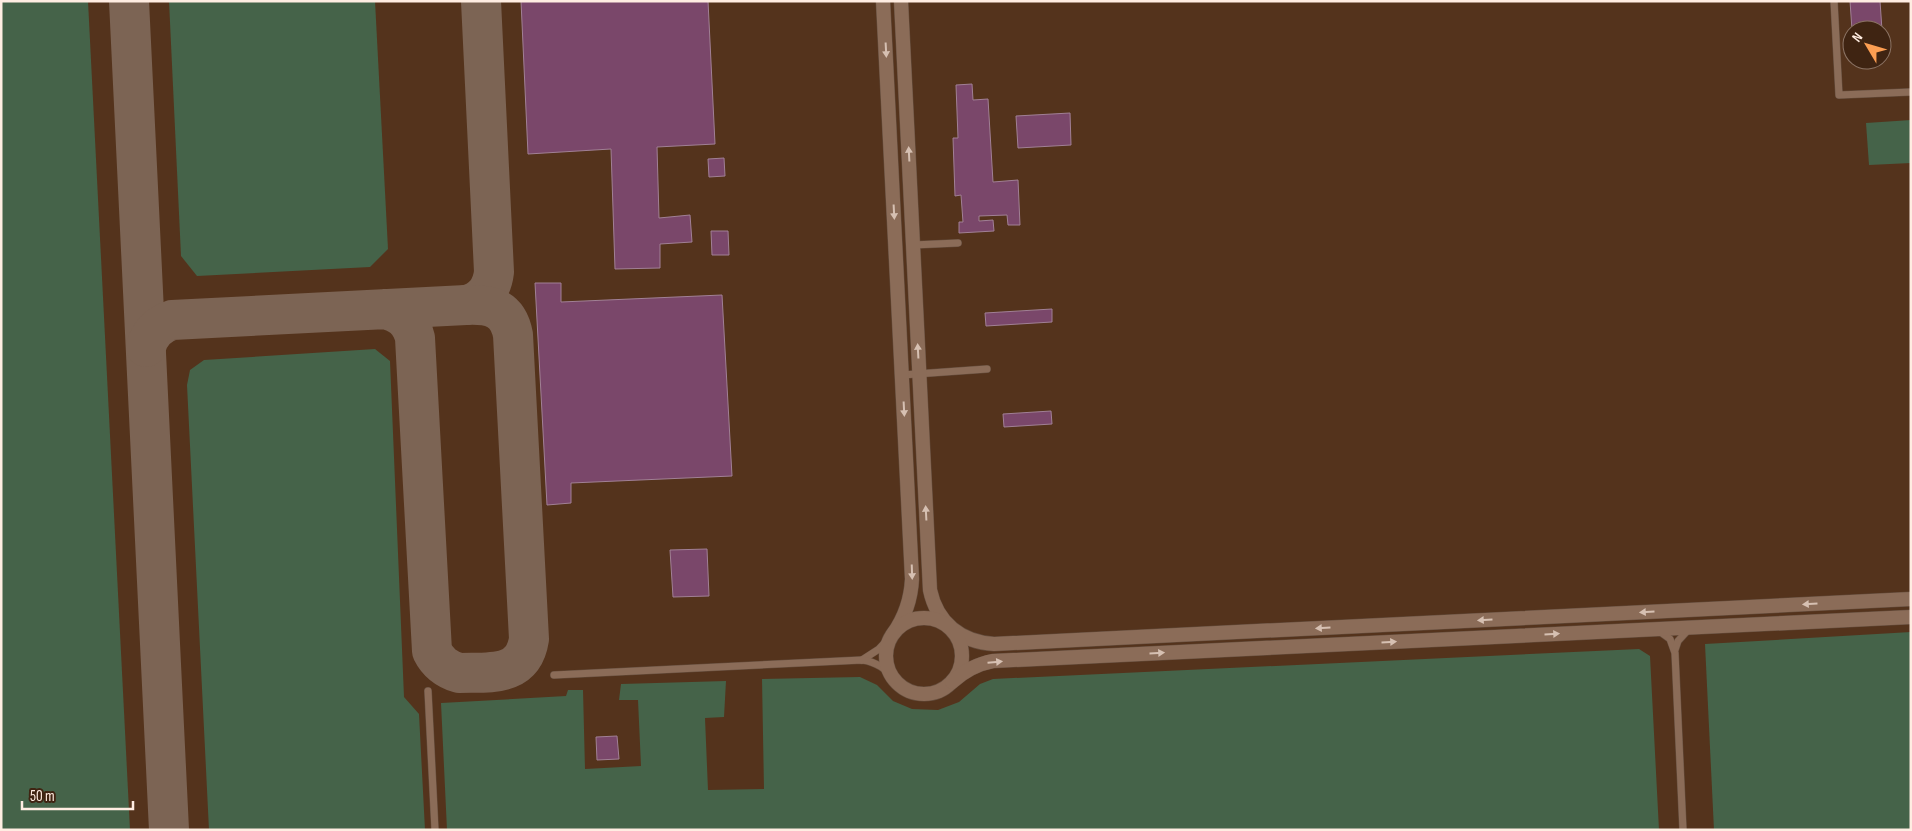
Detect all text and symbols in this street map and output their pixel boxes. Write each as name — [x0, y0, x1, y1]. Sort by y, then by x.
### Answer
north arrow — [1842, 20, 1892, 70]
text: N — [1848, 29, 1866, 45]
one-way arrow — [882, 42, 890, 58]
one-way arrow — [904, 145, 912, 161]
one-way arrow — [890, 205, 898, 221]
one-way arrow — [914, 343, 922, 359]
one-way arrow — [900, 402, 908, 418]
one-way arrow — [922, 505, 930, 521]
one-way arrow — [908, 564, 916, 580]
one-way arrow — [1801, 600, 1817, 608]
one-way arrow — [1639, 608, 1655, 616]
one-way arrow — [1477, 616, 1493, 624]
one-way arrow — [1314, 624, 1330, 632]
one-way arrow — [1544, 630, 1560, 638]
one-way arrow — [1382, 638, 1398, 646]
one-way arrow — [1149, 649, 1165, 657]
one-way arrow — [987, 657, 1003, 665]
scale bar — [22, 778, 134, 810]
text: 50 m — [30, 787, 55, 806]

